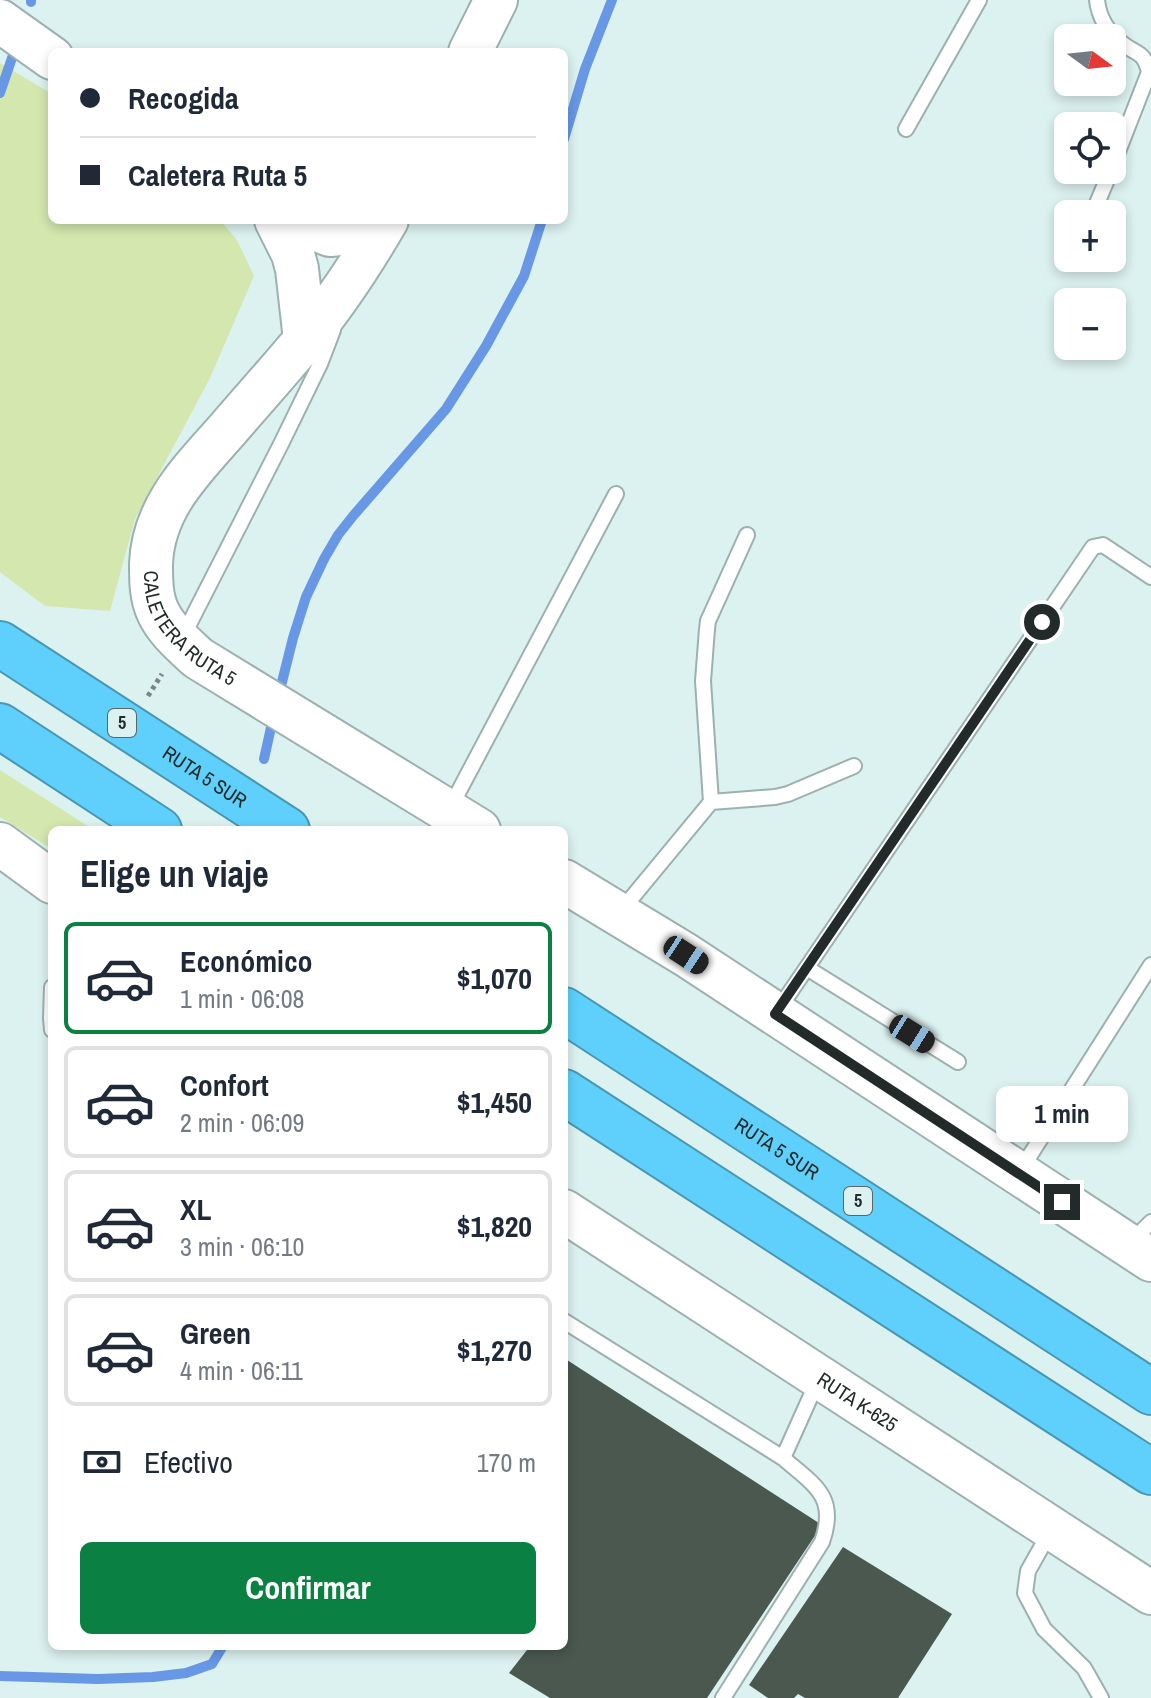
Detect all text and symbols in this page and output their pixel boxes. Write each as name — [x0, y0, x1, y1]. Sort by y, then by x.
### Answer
north arrow — [1054, 24, 1126, 96]
map controls — [1054, 24, 1126, 360]
text: Recogida — [128, 78, 239, 118]
button: locate — [1054, 112, 1126, 184]
text: Caletera Ruta 5 — [128, 155, 307, 195]
button: + — [1054, 200, 1126, 272]
button: − — [1054, 288, 1126, 360]
street label: CALETERA RUTA 5 — [138, 570, 242, 691]
route start — [1024, 604, 1060, 640]
road number: 5 — [108, 709, 136, 737]
street label: RUTA 5 SUR — [158, 739, 253, 814]
text: Elige un viaje — [80, 850, 269, 898]
car — [659, 932, 713, 978]
text: Económico — [180, 941, 313, 981]
icon: car — [84, 942, 156, 1014]
text: $1,070 — [457, 958, 532, 998]
text: 1 min · 06:08 — [180, 981, 304, 1016]
car — [885, 1011, 939, 1057]
text: Confort — [180, 1065, 269, 1105]
icon: car — [84, 1066, 156, 1138]
text: $1,450 — [457, 1082, 532, 1122]
callout: 1 min — [996, 1086, 1128, 1142]
text: 1 min — [1034, 1096, 1090, 1131]
text: 2 min · 06:09 — [180, 1105, 304, 1140]
street label: RUTA 5 SUR — [730, 1111, 825, 1186]
route end — [1044, 1184, 1080, 1220]
road number: 5 — [844, 1187, 872, 1215]
text: XL — [180, 1189, 211, 1229]
icon: car — [84, 1190, 156, 1262]
text: $1,820 — [457, 1206, 532, 1246]
text: 3 min · 06:10 — [180, 1229, 304, 1264]
text: Green — [180, 1313, 251, 1353]
icon: car — [84, 1314, 156, 1386]
text: $1,270 — [457, 1330, 532, 1370]
text: 4 min · 06:11 — [180, 1353, 303, 1388]
street label: RUTA K-625 — [812, 1365, 903, 1438]
icon: cash — [80, 1440, 124, 1484]
text: Efectivo — [144, 1442, 233, 1482]
text: 170 m — [477, 1445, 536, 1480]
button: Confirmar — [80, 1542, 536, 1634]

